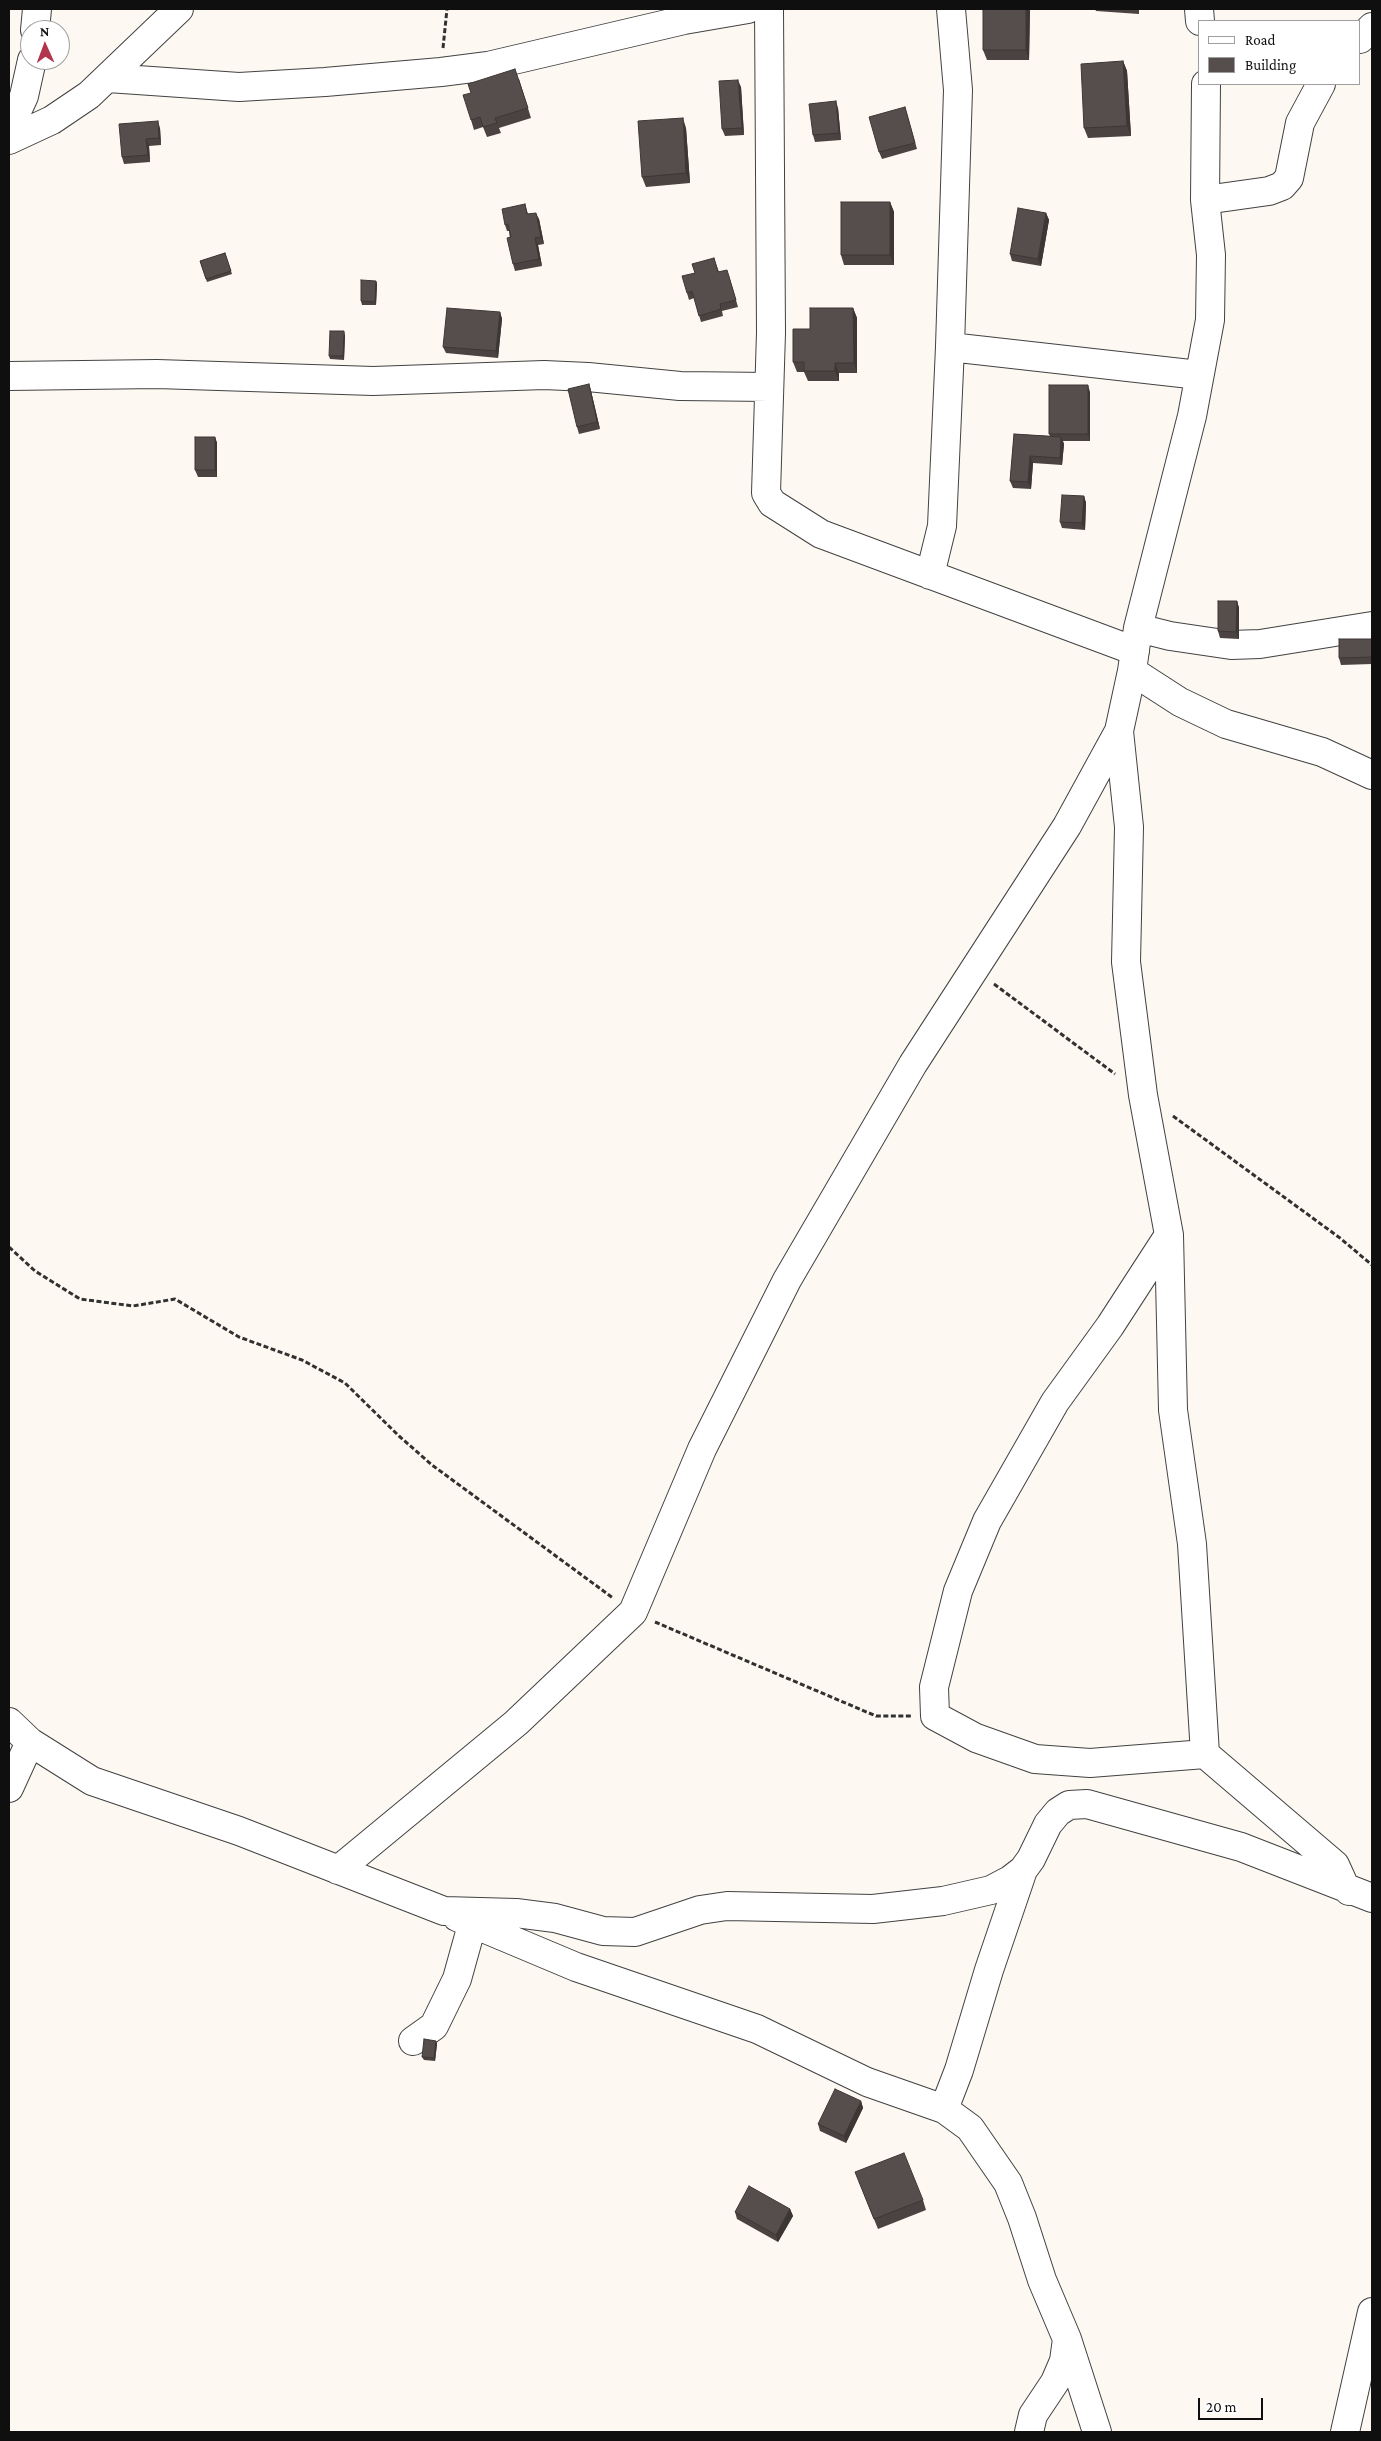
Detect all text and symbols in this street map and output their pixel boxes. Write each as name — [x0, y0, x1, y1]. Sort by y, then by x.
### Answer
north arrow — [20, 20, 70, 70]
legend — [1198, 20, 1361, 85]
text: N — [39, 23, 50, 39]
text: Road — [1245, 32, 1275, 48]
text: Building — [1245, 57, 1296, 73]
scale bar — [1201, 2388, 1266, 2420]
text: 20 m — [1206, 2399, 1237, 2415]

